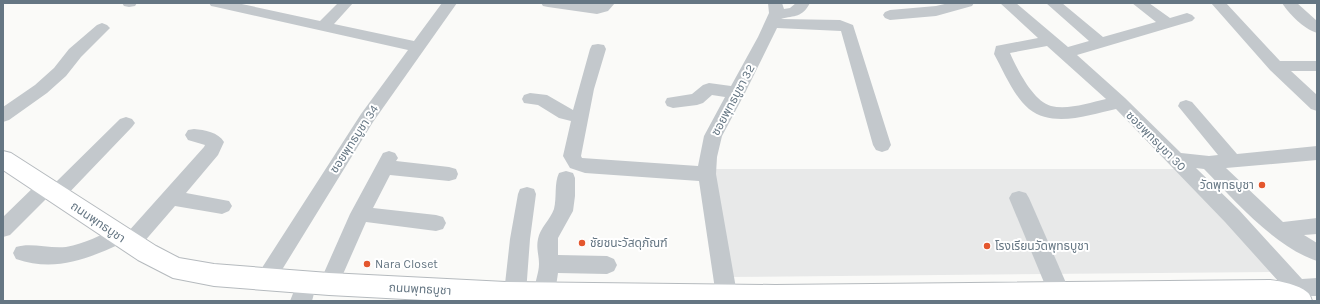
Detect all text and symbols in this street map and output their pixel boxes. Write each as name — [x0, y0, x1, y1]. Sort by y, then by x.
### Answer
street label: ซอยพุทธบูชา 32 — [708, 62, 758, 138]
street label: ซอยพุทธบูชา 34 — [327, 102, 381, 176]
street label: ซอยพุทธบูชา 30 — [1123, 108, 1189, 174]
place label: วัดพุทธบูชา — [1200, 178, 1254, 192]
marker: วัดพุทธบูชา — [1257, 180, 1267, 190]
street label: ถนนพุทธบูชา — [68, 199, 128, 245]
place label: ชัยชนะวัสดุภัณฑ์ — [590, 236, 668, 250]
marker: ชัยชนะวัสดุภัณฑ์ — [577, 238, 587, 248]
place label: โรงเรียนวัดพุทธบูชา — [995, 239, 1089, 253]
marker: โรงเรียนวัดพุทธบูชา — [982, 241, 992, 251]
place label: Nara Closet — [375, 257, 438, 271]
marker: Nara Closet — [362, 259, 372, 269]
street label: ถนนพุทธบูชา — [388, 280, 452, 298]

